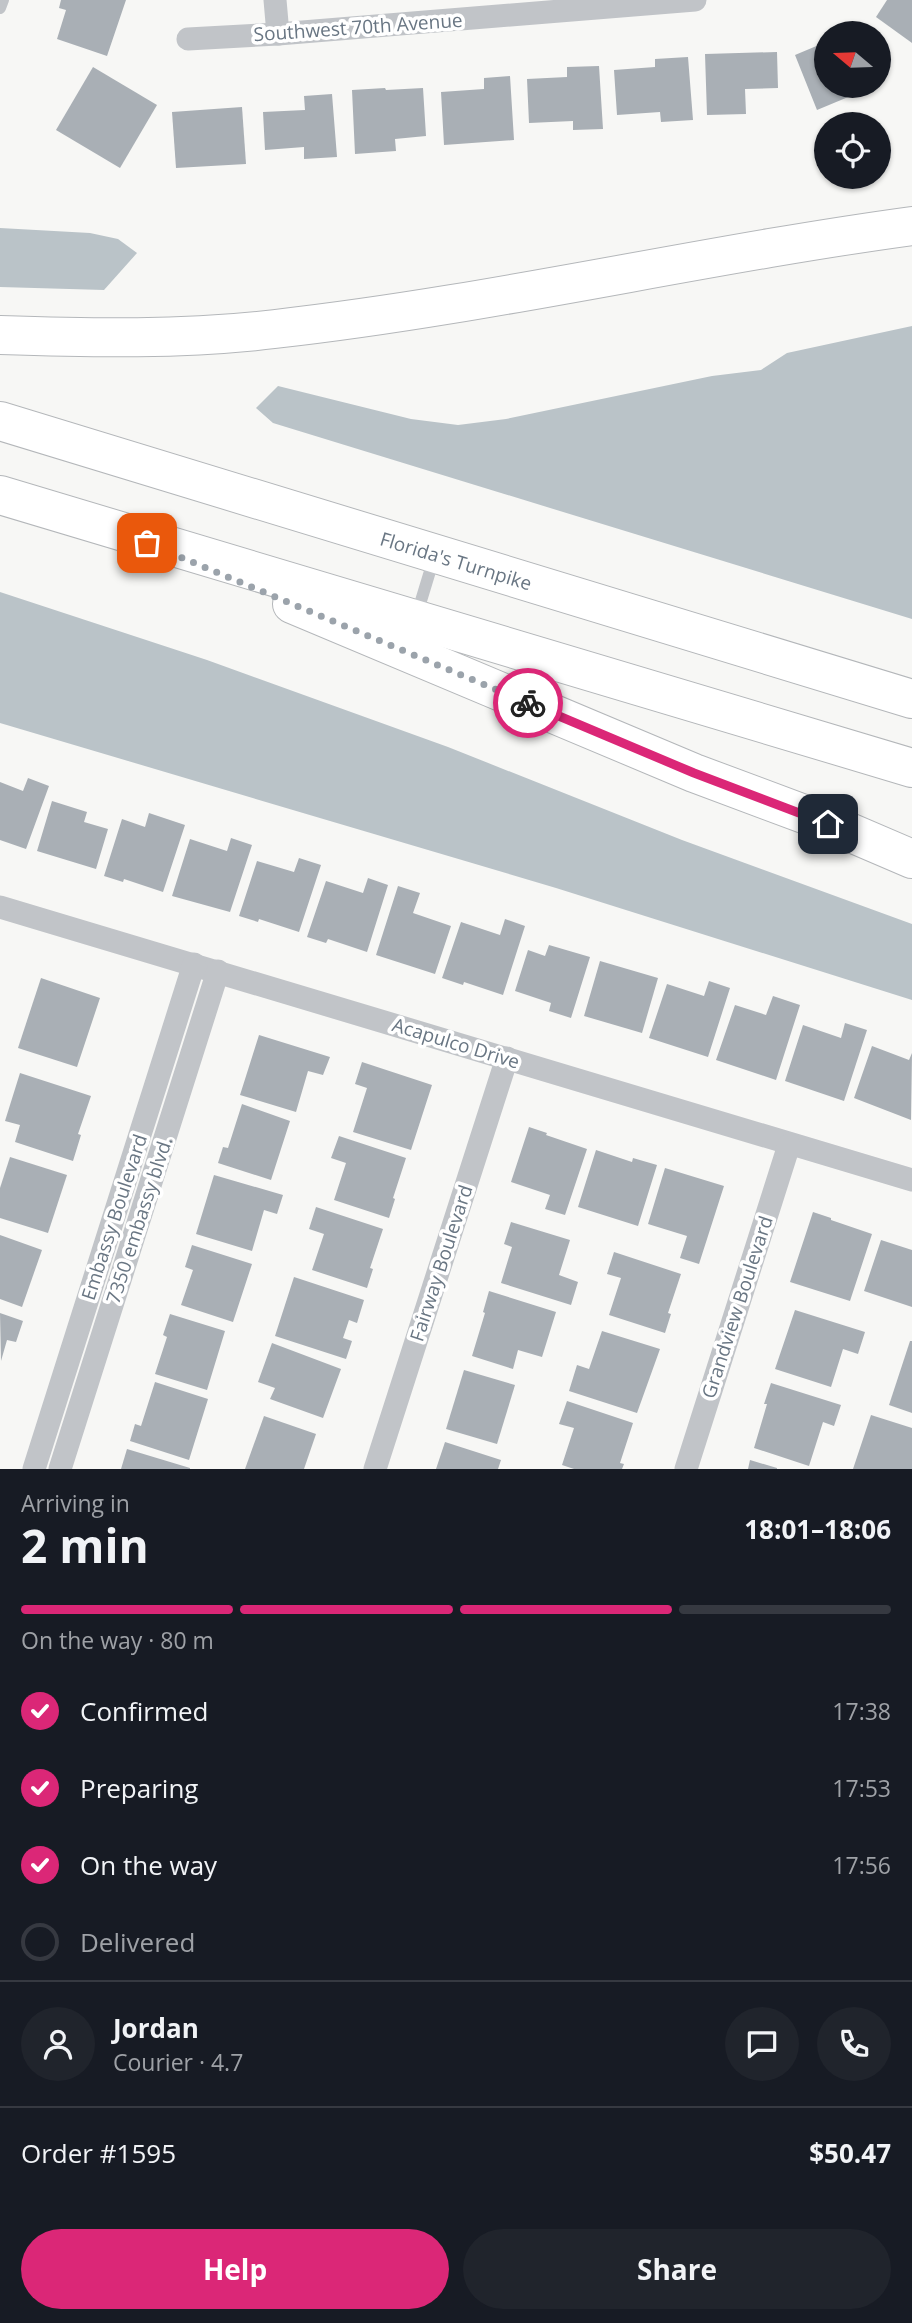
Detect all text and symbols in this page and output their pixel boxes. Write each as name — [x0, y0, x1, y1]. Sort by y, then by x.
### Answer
street label: Southwest 70th Avenue — [253, 7, 463, 47]
north arrow — [814, 21, 891, 98]
map controls — [814, 21, 891, 189]
button: locate — [814, 112, 891, 189]
pin — [117, 513, 177, 573]
icon: bag — [128, 524, 166, 562]
street label: Florida's Turnpike — [377, 526, 535, 596]
courier — [493, 668, 563, 738]
icon: bike — [509, 684, 547, 722]
pin — [798, 794, 858, 854]
icon: home — [809, 805, 847, 843]
street label: Acapulco Drive — [389, 1011, 523, 1075]
street label: Embassy Boulevard — [75, 1131, 153, 1303]
street label: 7350 embassy blvd. — [100, 1133, 178, 1307]
street label: Fairway Boulevard — [403, 1182, 479, 1344]
street label: Grandview Boulevard — [695, 1212, 779, 1402]
text: Arriving in — [21, 1487, 130, 1519]
text: 18:01–18:06 — [744, 1511, 891, 1547]
text: 2 min — [21, 1514, 149, 1576]
text: On the way · 80 m — [21, 1624, 214, 1656]
icon: check — [21, 1692, 59, 1730]
text: Confirmed — [80, 1693, 208, 1729]
text: 17:38 — [832, 1695, 891, 1727]
icon: check — [21, 1769, 59, 1807]
text: Preparing — [80, 1770, 198, 1806]
text: 17:53 — [832, 1772, 891, 1804]
icon: check — [21, 1846, 59, 1884]
text: On the way — [80, 1847, 217, 1883]
text: 17:56 — [832, 1849, 891, 1881]
text: Delivered — [80, 1924, 195, 1960]
button: person — [21, 2007, 95, 2081]
button: chat — [725, 2007, 799, 2081]
button: phone — [817, 2007, 891, 2081]
text: Jordan — [113, 2010, 199, 2046]
text: Courier · 4.7 — [113, 2046, 243, 2078]
text: Order #1595 — [21, 2135, 176, 2171]
text: $50.47 — [809, 2135, 891, 2171]
button: Help — [21, 2229, 449, 2309]
button: Share — [463, 2229, 891, 2309]

